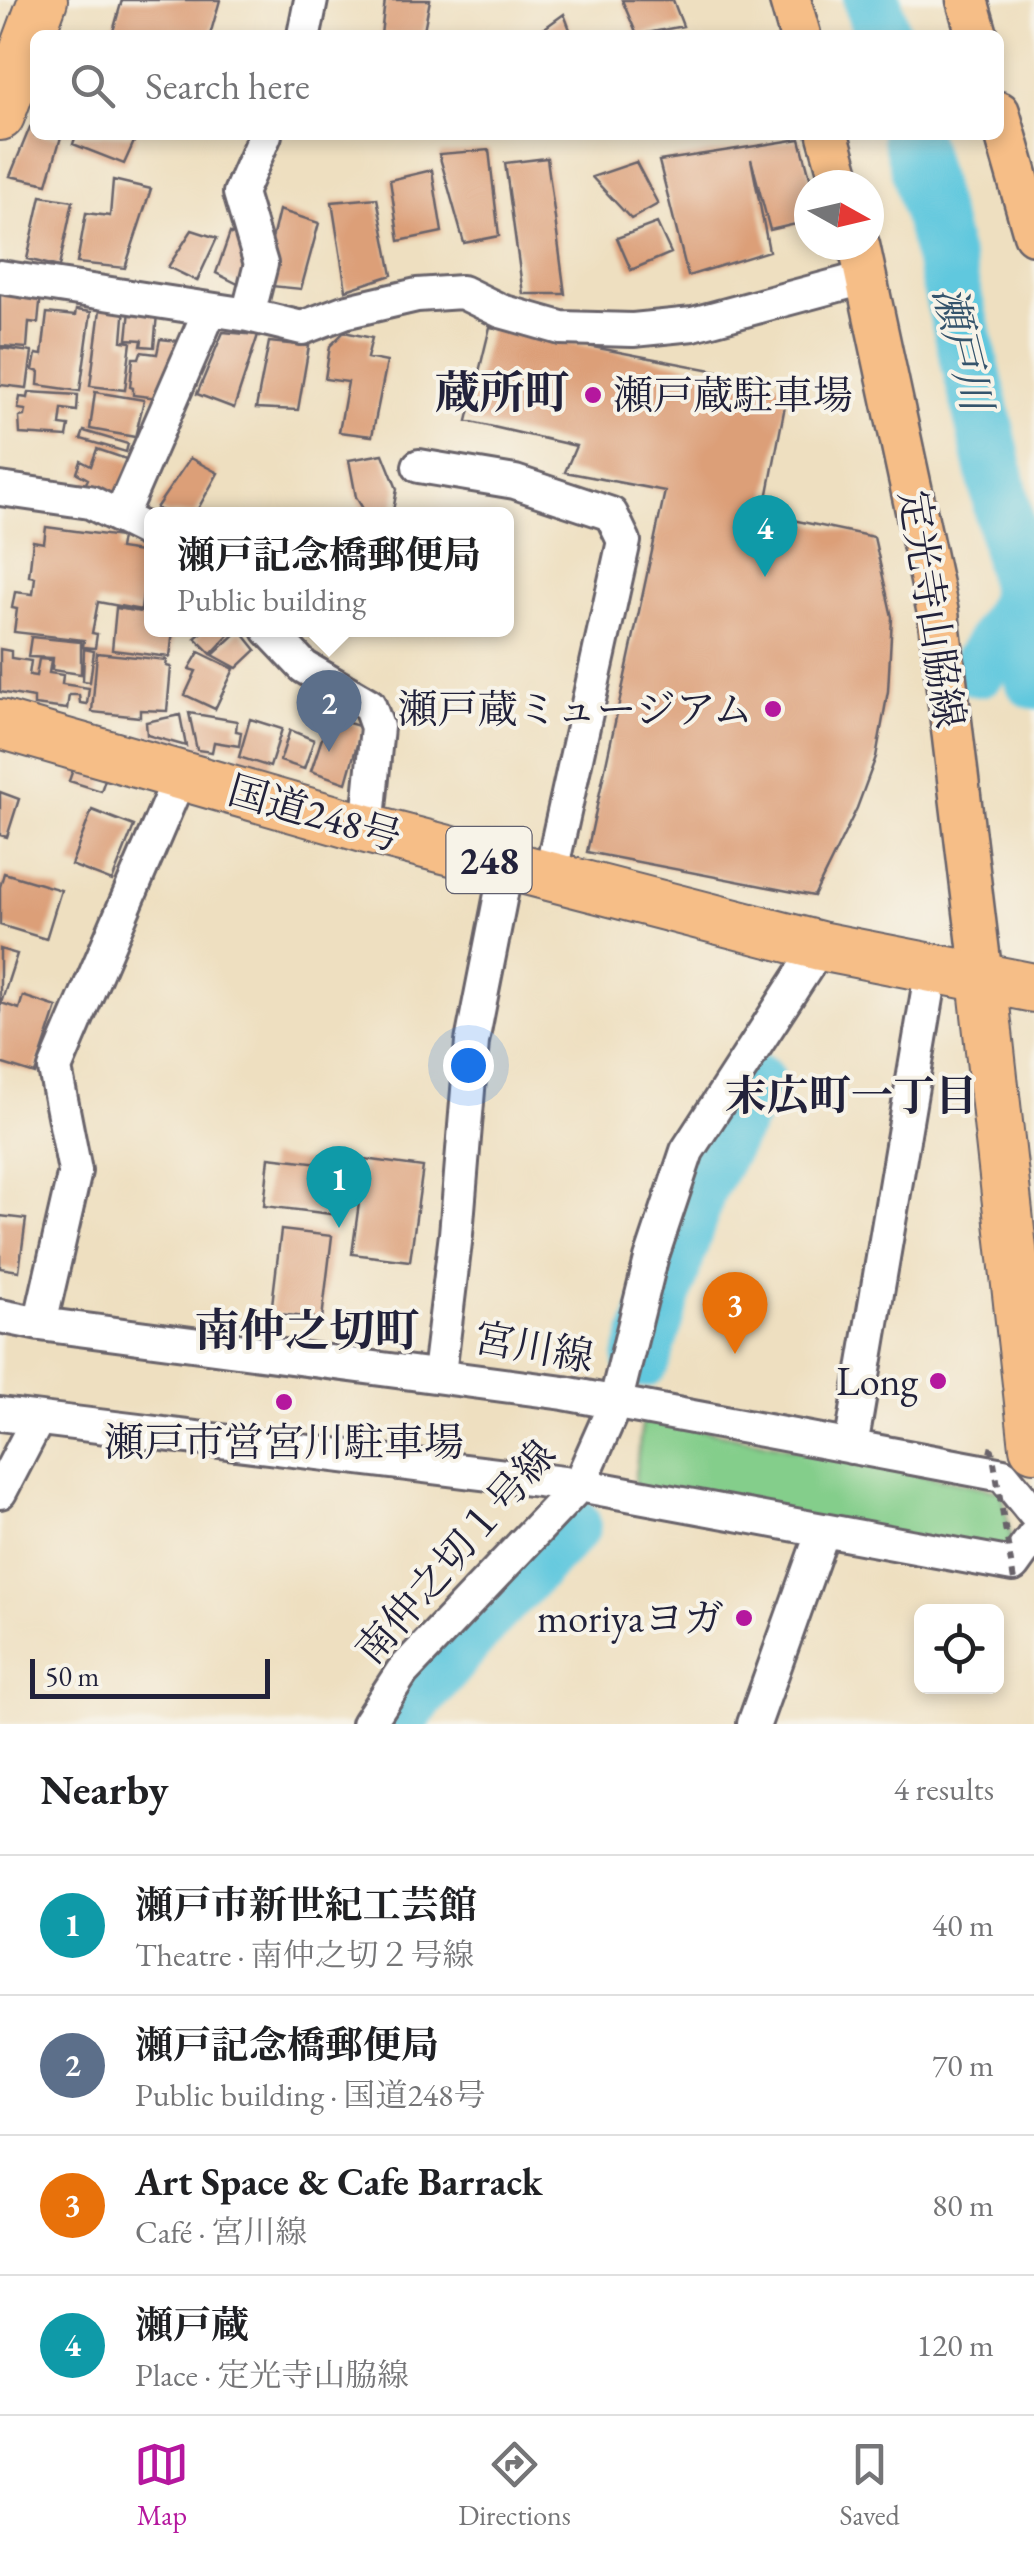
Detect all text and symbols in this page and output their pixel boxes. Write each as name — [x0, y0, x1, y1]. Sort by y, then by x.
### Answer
search box — [30, 30, 1004, 140]
icon: search — [65, 58, 120, 113]
text: Search here — [145, 61, 310, 110]
north arrow — [794, 170, 884, 260]
water label: 瀬戸川 — [921, 280, 1006, 420]
district label: 蔵所町 — [434, 363, 570, 421]
place label: 瀬戸蔵駐車場 — [613, 369, 853, 421]
marker: 瀬戸蔵駐車場 — [582, 384, 604, 406]
street label: 定光寺山脇線 — [888, 486, 976, 732]
pin: 4 — [732, 494, 798, 577]
popup — [144, 507, 514, 637]
text: 瀬戸記念橋郵便局 — [177, 530, 481, 579]
text: Public building — [177, 579, 366, 621]
pin: 2 — [296, 670, 362, 752]
place label: 瀬戸蔵ミュージアム — [397, 683, 753, 735]
marker: 瀬戸蔵ミュージアム — [762, 698, 784, 720]
street label: 国道248号 — [222, 764, 408, 862]
road number: 248 — [446, 827, 532, 893]
your location — [443, 1040, 494, 1091]
district label: 末広町一丁目 — [725, 1068, 977, 1123]
pin: 1 — [306, 1146, 372, 1228]
pin: 3 — [702, 1272, 768, 1354]
district label: 南仲之切町 — [194, 1301, 420, 1359]
street label: 宮川線 — [470, 1311, 598, 1383]
place label: Long — [836, 1355, 919, 1407]
marker: Long — [927, 1370, 949, 1392]
marker: 瀬戸市営宮川駐車場 — [273, 1391, 295, 1413]
place label: 瀬戸市営宮川駐車場 — [104, 1416, 464, 1468]
street label: 南仲之切１号線 — [344, 1429, 566, 1675]
place label: moriyaヨガ — [537, 1592, 724, 1644]
map controls — [914, 1604, 1004, 1694]
button: locate — [914, 1604, 1004, 1694]
marker: moriyaヨガ — [733, 1607, 755, 1629]
scale bar — [30, 1654, 270, 1698]
text: 50 m — [45, 1658, 99, 1694]
text: Nearby — [40, 1762, 169, 1817]
text: 4 results — [894, 1768, 994, 1810]
text: 瀬戸市新世紀工芸館 — [135, 1880, 477, 1929]
text: 1 — [64, 1904, 81, 1946]
text: 40 m — [932, 1904, 994, 1946]
text: Theatre · 南仲之切２号線 — [135, 1934, 475, 1976]
text: 瀬戸記念橋郵便局 — [135, 2020, 439, 2069]
text: 2 — [64, 2044, 81, 2086]
text: 70 m — [932, 2044, 994, 2086]
text: Public building · 国道248号 — [135, 2074, 485, 2116]
text: Art Space & Cafe Barrack — [135, 2157, 543, 2206]
text: 3 — [64, 2184, 81, 2226]
text: 80 m — [932, 2184, 994, 2226]
text: Café · 宮川線 — [135, 2211, 308, 2253]
text: 瀬戸蔵 — [135, 2300, 249, 2349]
text: 4 — [64, 2324, 81, 2366]
text: 120 m — [917, 2324, 994, 2366]
text: Place · 定光寺山脇線 — [135, 2354, 409, 2396]
tab: Map — [134, 2437, 189, 2533]
tab: Directions — [458, 2437, 571, 2533]
tab: Saved — [840, 2437, 900, 2533]

